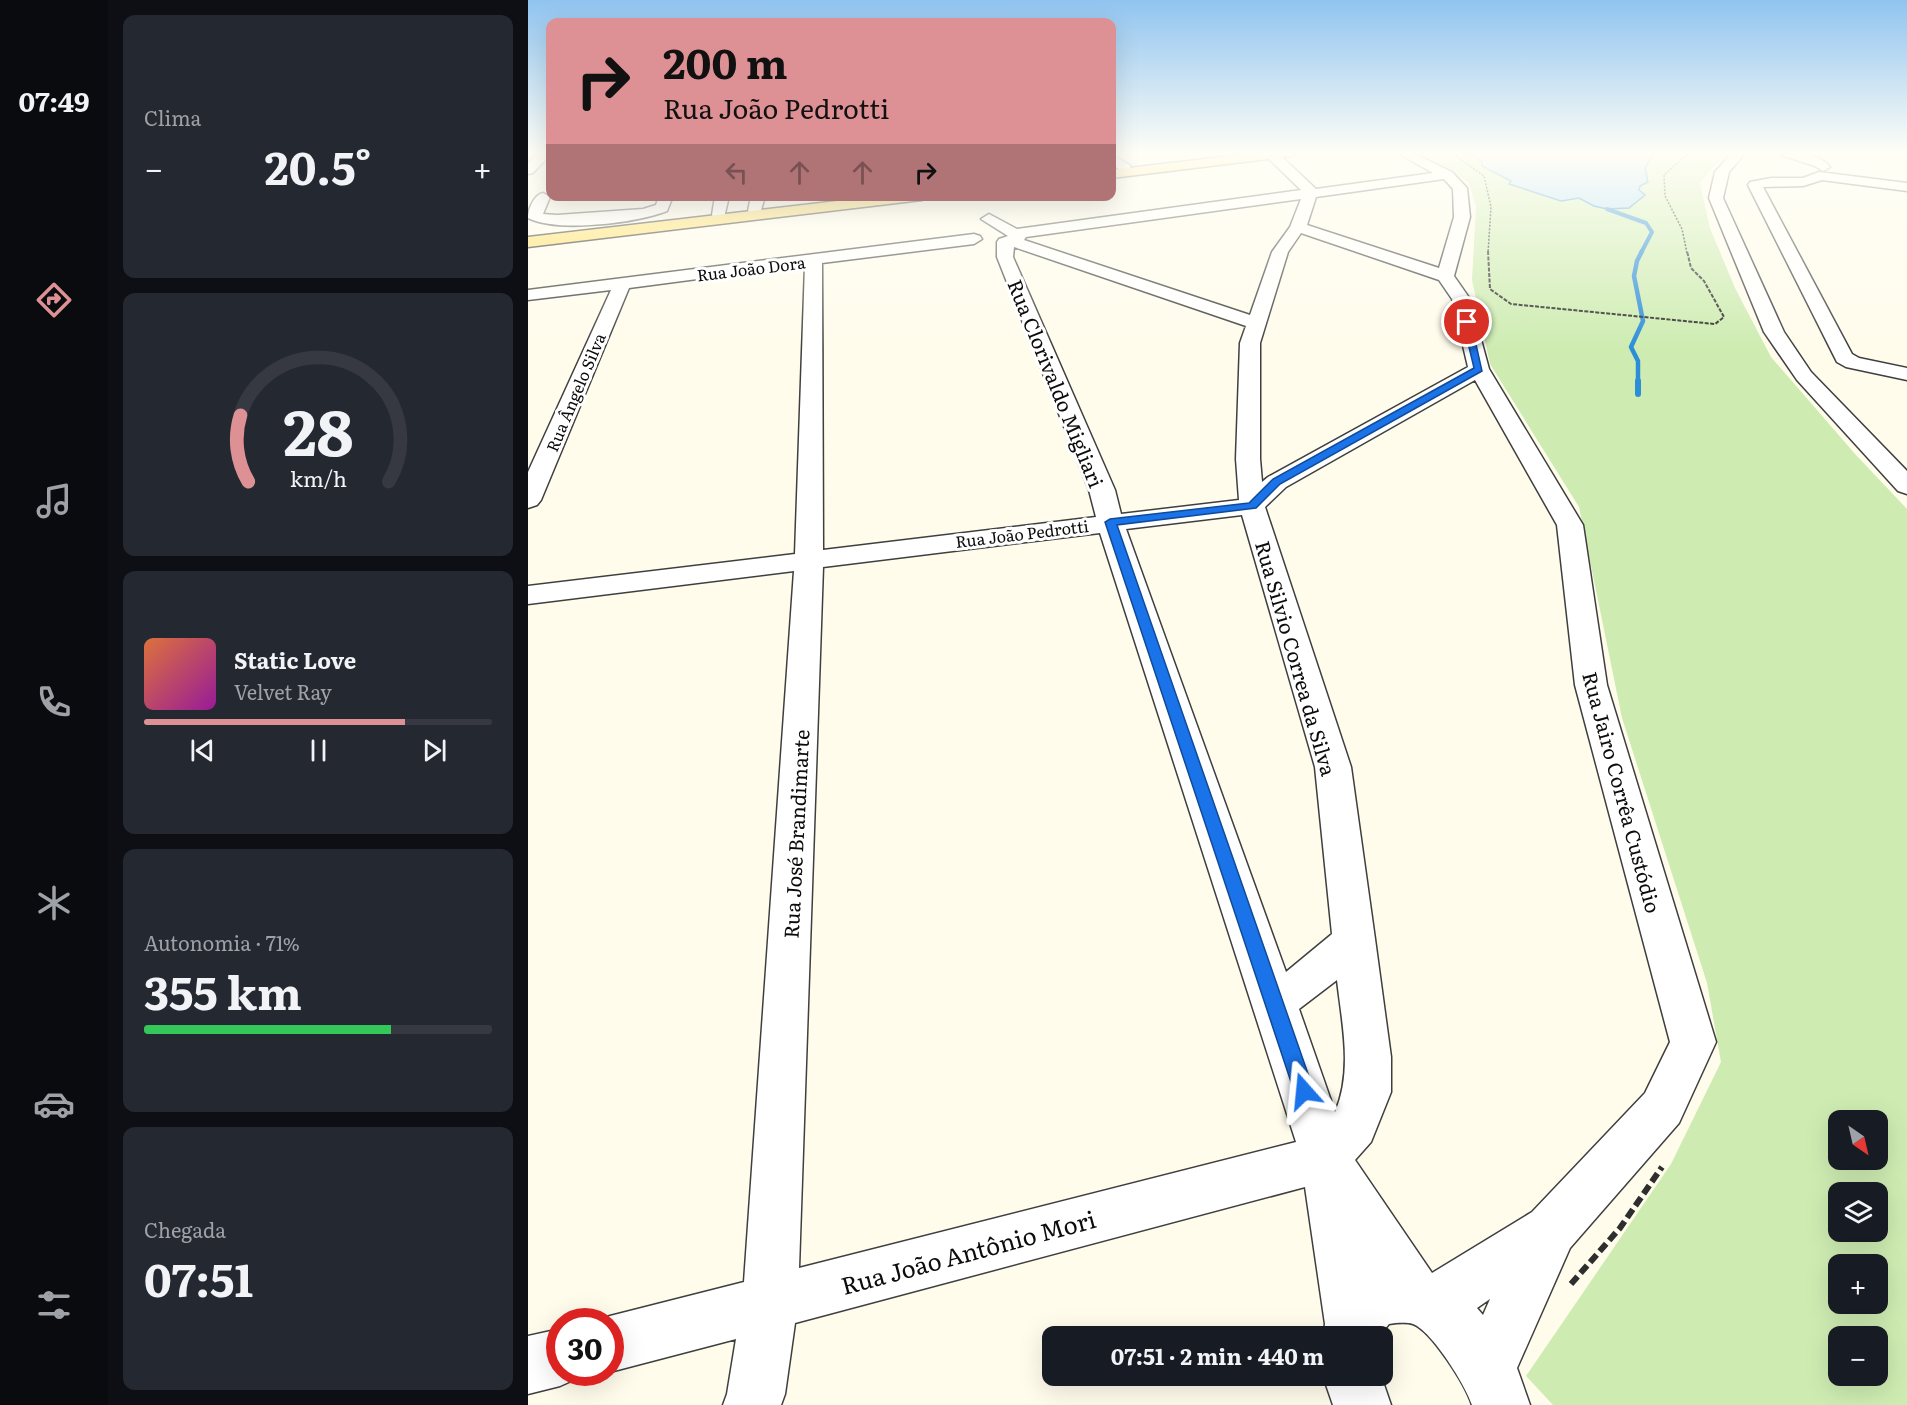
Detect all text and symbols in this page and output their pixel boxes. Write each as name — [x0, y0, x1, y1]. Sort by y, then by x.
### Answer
text: 200 m — [663, 30, 788, 92]
icon: right — [564, 42, 642, 120]
text: 07:49 — [19, 80, 89, 120]
text: Rua João Pedrotti — [663, 87, 889, 127]
text: Clima — [144, 102, 201, 132]
text: 20.5° — [264, 132, 372, 199]
text: − — [144, 142, 163, 191]
text: + — [473, 142, 492, 191]
icon: left — [720, 156, 753, 189]
icon: ahead — [783, 156, 816, 189]
icon: ahead — [846, 156, 879, 189]
icon: right — [909, 156, 942, 189]
street label: Rua João Dora — [695, 249, 807, 287]
street label: Rua Clorivaldo Migliari — [1001, 274, 1113, 492]
icon: directions — [33, 279, 75, 321]
pin — [1441, 296, 1492, 347]
icon: arrive — [1450, 305, 1483, 338]
street label: Rua Ângelo Silva — [539, 329, 611, 455]
text: 28 — [283, 383, 353, 475]
text: km/h — [289, 462, 347, 494]
icon: music — [33, 480, 75, 522]
street label: Rua João Pedrotti — [954, 513, 1090, 553]
street label: Rua Silvio Correa da Silva — [1249, 537, 1345, 779]
text: Static Love — [234, 643, 356, 676]
street label: Rua Jairo Corrêa Custódio — [1576, 668, 1670, 916]
text: Velvet Ray — [234, 676, 332, 706]
icon: phone — [33, 681, 75, 723]
street label: Rua José Brandimarte — [775, 729, 815, 939]
icon: previous — [186, 734, 219, 767]
icon: pause — [302, 734, 335, 767]
icon: next — [418, 734, 451, 767]
icon: climate — [33, 882, 75, 924]
text: Autonomia · 71% — [144, 927, 300, 957]
text: 355 km — [144, 957, 302, 1024]
position arrow — [1272, 1059, 1336, 1123]
icon: car — [33, 1083, 75, 1125]
north arrow — [1828, 1110, 1888, 1170]
map controls — [1828, 1110, 1888, 1386]
button: layers — [1828, 1182, 1888, 1242]
street label: Rua João Antônio Mori — [837, 1200, 1099, 1302]
text: Chegada — [144, 1214, 226, 1244]
text: 07:51 — [144, 1244, 253, 1311]
button: + — [1828, 1254, 1888, 1314]
icon: filters — [33, 1284, 75, 1326]
speed limit sign: 30 — [546, 1308, 624, 1386]
button: − — [1828, 1326, 1888, 1386]
text: 07:51 · 2 min · 440 m — [1111, 1339, 1324, 1372]

